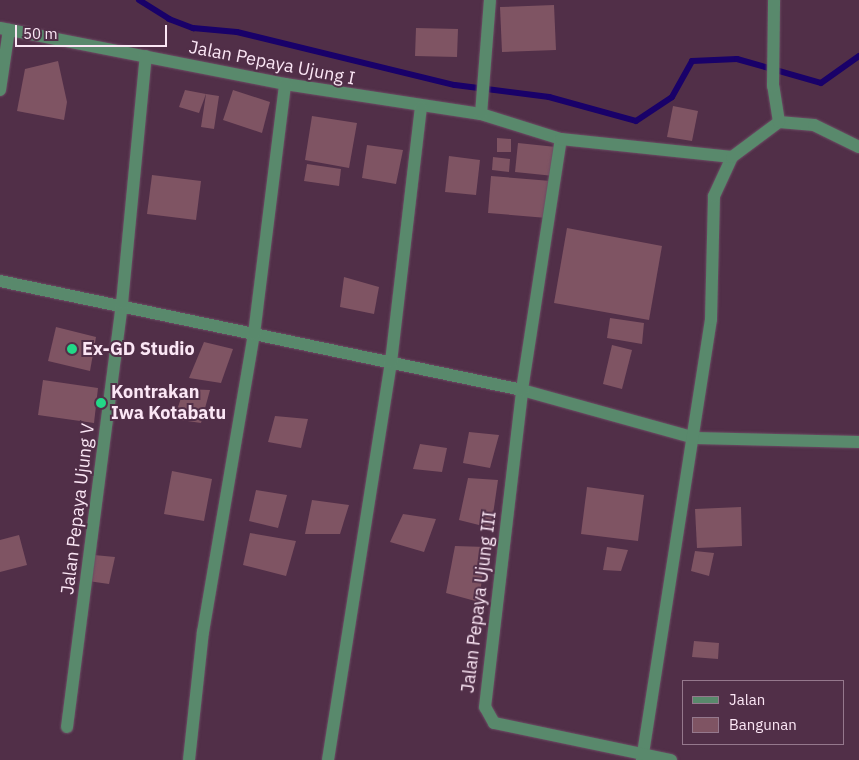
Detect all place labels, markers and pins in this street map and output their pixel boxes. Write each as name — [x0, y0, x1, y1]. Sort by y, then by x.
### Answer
place label: Ex-GD Studio — [82, 338, 195, 360]
marker: Ex-GD Studio — [66, 343, 78, 355]
place label: Kontrakan Iwa Kotabatu — [111, 382, 226, 424]
marker: Kontrakan Iwa Kotabatu — [95, 397, 107, 409]

